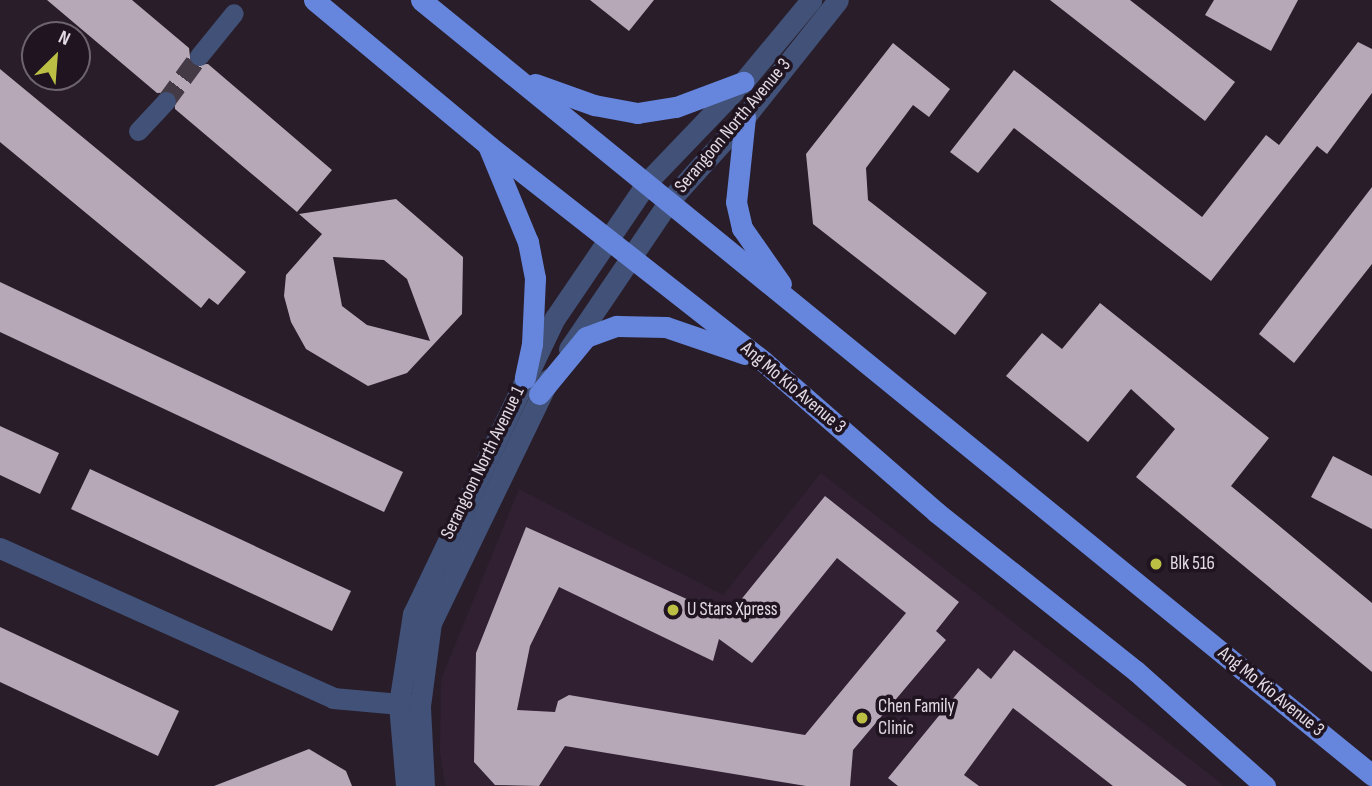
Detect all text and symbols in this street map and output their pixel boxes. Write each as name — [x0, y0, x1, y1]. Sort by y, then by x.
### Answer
north arrow — [21, 21, 91, 91]
text: N — [55, 26, 74, 51]
street label: Serangoon North Avenue 3 — [670, 54, 796, 198]
street label: Ang Mo Kio Avenue 3 — [736, 338, 850, 438]
street label: Serangoon North Avenue 1 — [436, 383, 530, 543]
place label: Blk 516 — [1170, 553, 1215, 575]
marker: Blk 516 — [1148, 556, 1164, 572]
place label: U Stars Xpress — [687, 599, 778, 621]
marker: U Stars Xpress — [665, 602, 681, 618]
street label: Ang Mo Kio Avenue 3 — [1213, 642, 1329, 742]
place label: Chen Family Clinic — [878, 696, 955, 740]
marker: Chen Family Clinic — [852, 708, 872, 728]

